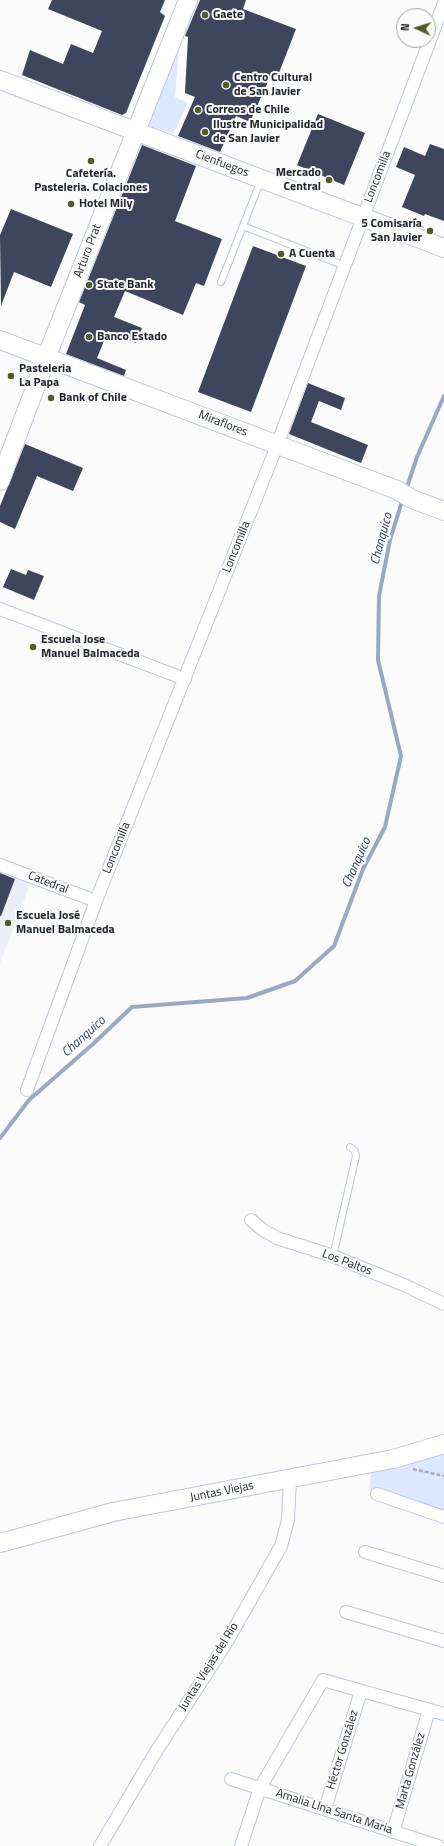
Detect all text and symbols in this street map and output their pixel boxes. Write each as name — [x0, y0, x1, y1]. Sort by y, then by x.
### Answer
place label: Gaete — [213, 8, 243, 22]
north arrow — [396, 8, 436, 48]
marker: Gaete — [200, 10, 210, 20]
text: N — [397, 23, 413, 32]
place label: Centro Cultural de San Javier — [234, 71, 312, 99]
marker: Centro Cultural de San Javier — [221, 80, 231, 90]
place label: Correos de Chile — [206, 103, 289, 117]
marker: Correos de Chile — [193, 105, 203, 115]
place label: Ilustre Municipalidad de San Javier — [213, 118, 323, 146]
marker: Ilustre Municipalidad de San Javier — [200, 127, 210, 137]
street label: Cienfuegos — [193, 147, 251, 181]
street label: Loncomilla — [362, 149, 394, 205]
marker: Cafetería. Pasteleria. Colaciones — [86, 156, 96, 166]
place label: Mercado Central — [276, 166, 321, 194]
place label: Cafetería. Pasteleria. Colaciones — [34, 167, 148, 195]
marker: Mercado Central — [324, 175, 334, 185]
place label: Hotel Mily — [79, 197, 132, 211]
marker: Hotel Mily — [66, 199, 76, 209]
place label: 5 Comisaría San Javier — [361, 217, 422, 245]
street label: Arturo Prat — [71, 222, 105, 280]
marker: 5 Comisaría San Javier — [425, 226, 435, 236]
place label: A Cuenta — [289, 247, 335, 261]
marker: A Cuenta — [276, 249, 286, 259]
place label: State Bank — [97, 278, 153, 292]
marker: State Bank — [84, 280, 94, 290]
place label: Banco Estado — [97, 330, 167, 344]
marker: Banco Estado — [84, 332, 94, 342]
place label: Pasteleria La Papa — [19, 362, 71, 390]
marker: Pasteleria La Papa — [6, 371, 16, 381]
place label: Bank of Chile — [59, 391, 127, 405]
marker: Bank of Chile — [46, 393, 56, 403]
street label: Miraflores — [196, 408, 250, 440]
water label: Chanquico — [368, 511, 396, 567]
street label: Loncomilla — [220, 519, 254, 575]
place label: Escuela Jose Manuel Balmaceda — [41, 633, 140, 661]
marker: Escuela Jose Manuel Balmaceda — [28, 642, 38, 652]
street label: Loncomilla — [100, 820, 134, 876]
water label: Chanquico — [339, 836, 375, 890]
street label: Catedral — [26, 869, 70, 897]
place label: Escuela José Manuel Balmaceda — [16, 909, 115, 937]
marker: Escuela José Manuel Balmaceda — [3, 918, 13, 928]
water label: Chanquico — [59, 1013, 109, 1061]
street label: Los Paltos — [320, 1247, 374, 1279]
street label: Juntas Viejas — [189, 1479, 255, 1505]
street label: Juntas Viejas del Río — [176, 1620, 242, 1714]
street label: Héctor González — [324, 1708, 362, 1792]
street label: Marta González — [393, 1731, 429, 1811]
street label: Amalia Llna Santa Maria — [274, 1786, 394, 1838]

